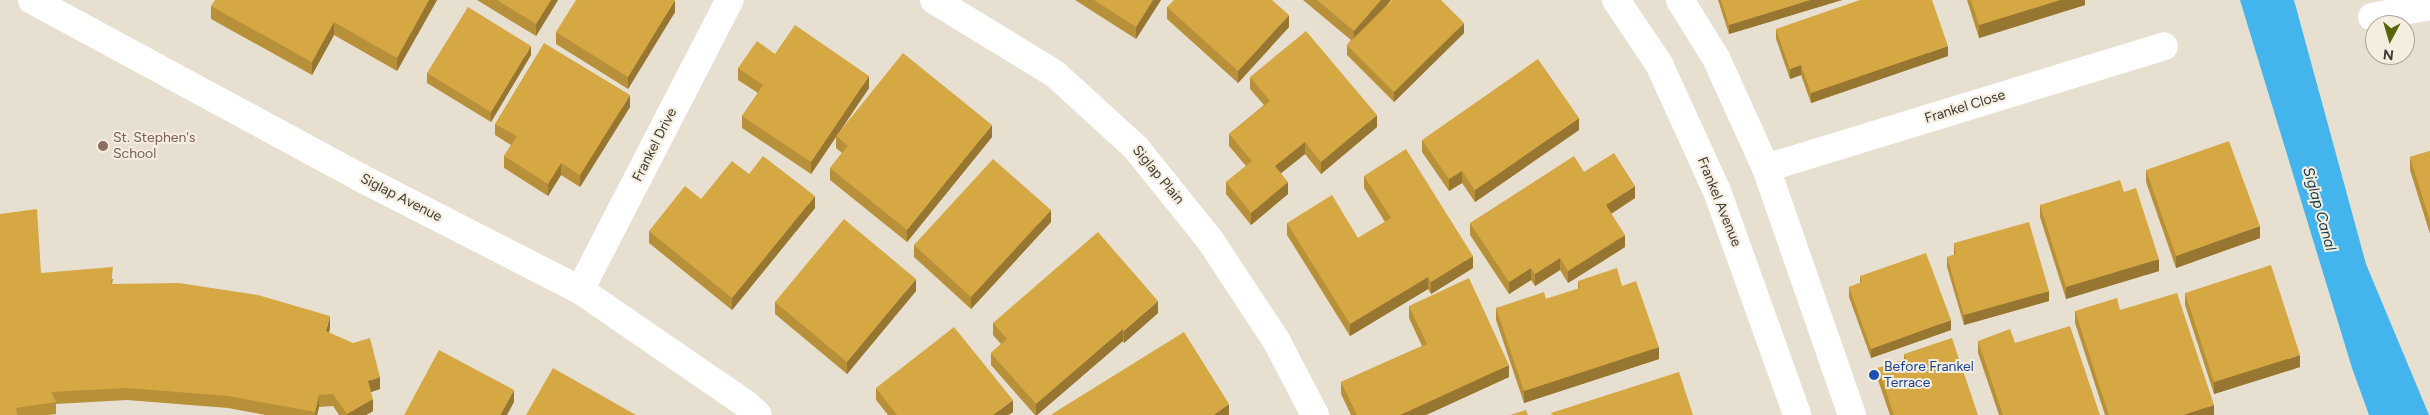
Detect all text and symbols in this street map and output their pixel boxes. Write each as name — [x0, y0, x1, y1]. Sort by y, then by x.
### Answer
north arrow — [2365, 15, 2415, 65]
text: N — [2382, 45, 2395, 63]
street label: Frankel Close — [1923, 87, 2007, 127]
street label: Frankel Drive — [629, 105, 681, 185]
place label: St. Stephen's School — [113, 130, 196, 162]
marker: St. Stephen's School — [97, 140, 109, 152]
street label: Siglap Plain — [1129, 142, 1187, 208]
street label: Frankel Avenue — [1693, 155, 1745, 249]
water label: Siglap Canal — [2298, 165, 2340, 253]
street label: Siglap Avenue — [357, 170, 445, 226]
place label: Before Frankel Terrace — [1884, 359, 1974, 392]
marker: Before Frankel Terrace — [1868, 369, 1880, 381]

